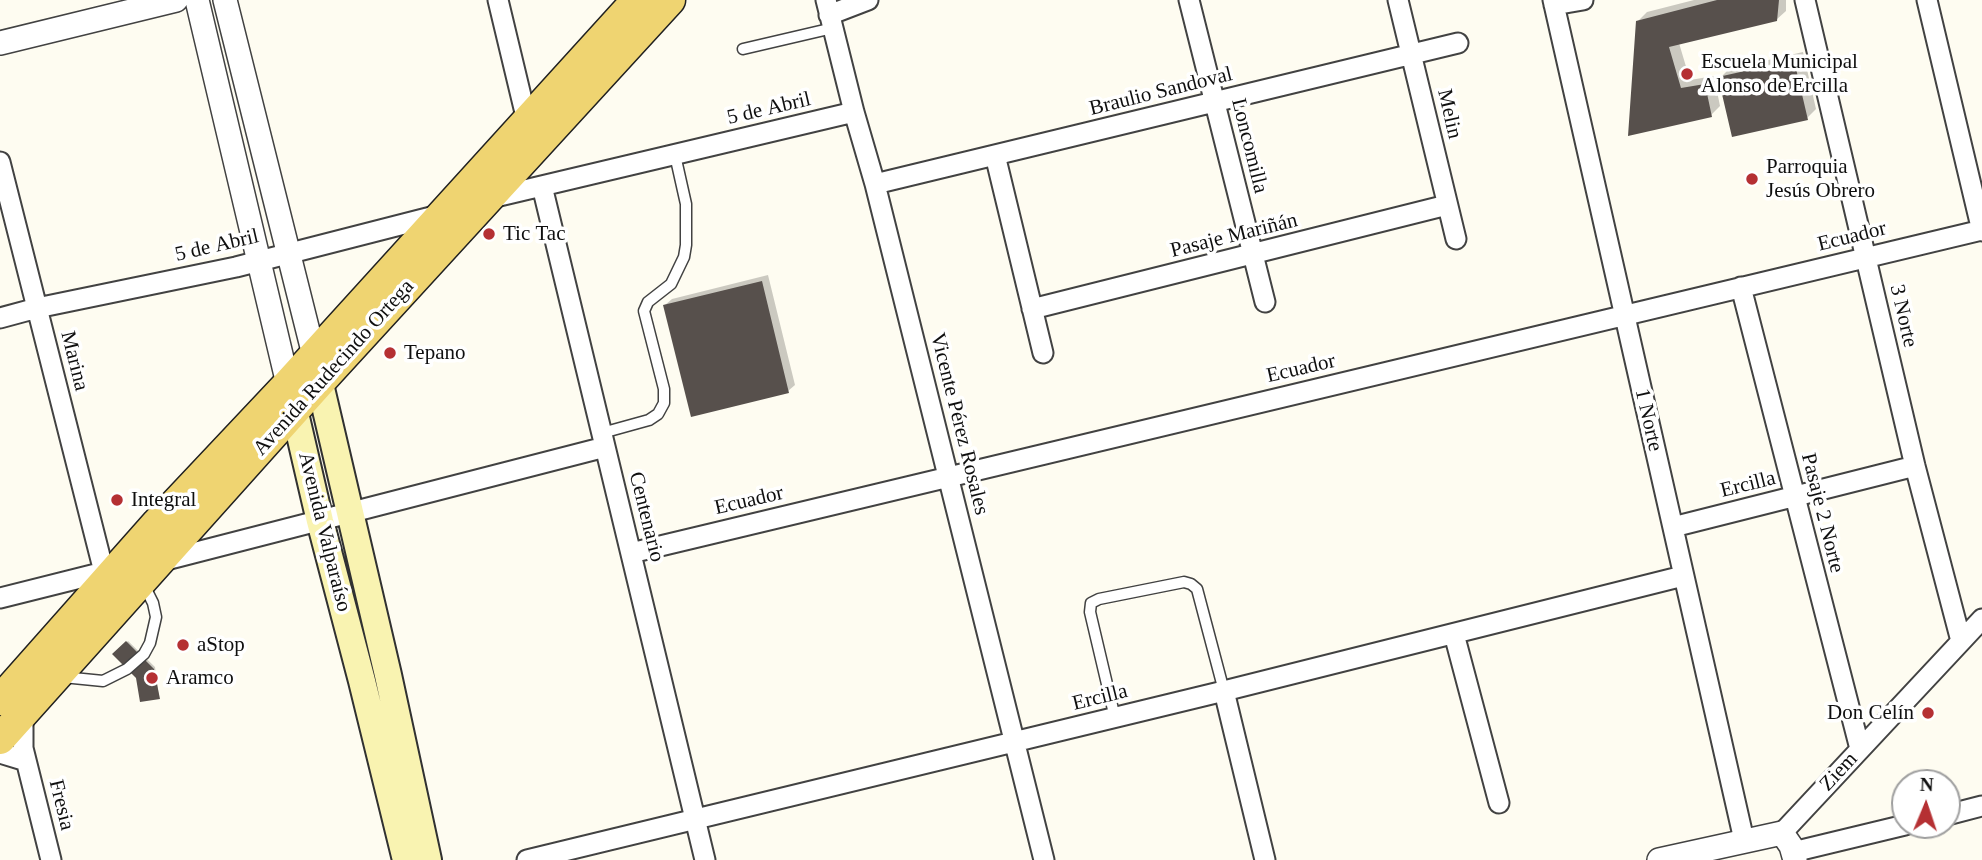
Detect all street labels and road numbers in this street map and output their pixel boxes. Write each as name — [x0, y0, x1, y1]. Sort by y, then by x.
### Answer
street label: Braulio Sandoval — [1087, 62, 1235, 122]
street label: 5 de Abril — [725, 87, 813, 131]
street label: Melin — [1431, 87, 1467, 141]
street label: Loncomilla — [1225, 96, 1273, 196]
street label: Pasaje Mariñán — [1168, 208, 1300, 264]
street label: Ecuador — [1815, 216, 1889, 258]
street label: 5 de Abril — [173, 224, 261, 268]
street label: Avenida Rudecindo Ortega — [248, 275, 420, 461]
street label: 3 Norte — [1884, 282, 1922, 350]
street label: Marina — [54, 329, 94, 393]
street label: Vicente Pérez Rosales — [924, 330, 994, 518]
street label: Ecuador — [1264, 349, 1338, 389]
street label: 1 Norte — [1629, 386, 1667, 454]
street label: Avenida Valparaíso — [292, 450, 356, 614]
street label: Pasaje 2 Norte — [1795, 451, 1849, 575]
street label: Ercilla — [1718, 466, 1778, 504]
street label: Centenario — [623, 469, 669, 565]
street label: Ecuador — [712, 481, 786, 521]
street label: Ercilla — [1070, 679, 1130, 717]
street label: Ziem — [1815, 747, 1863, 797]
street label: Fresia — [43, 777, 79, 833]

